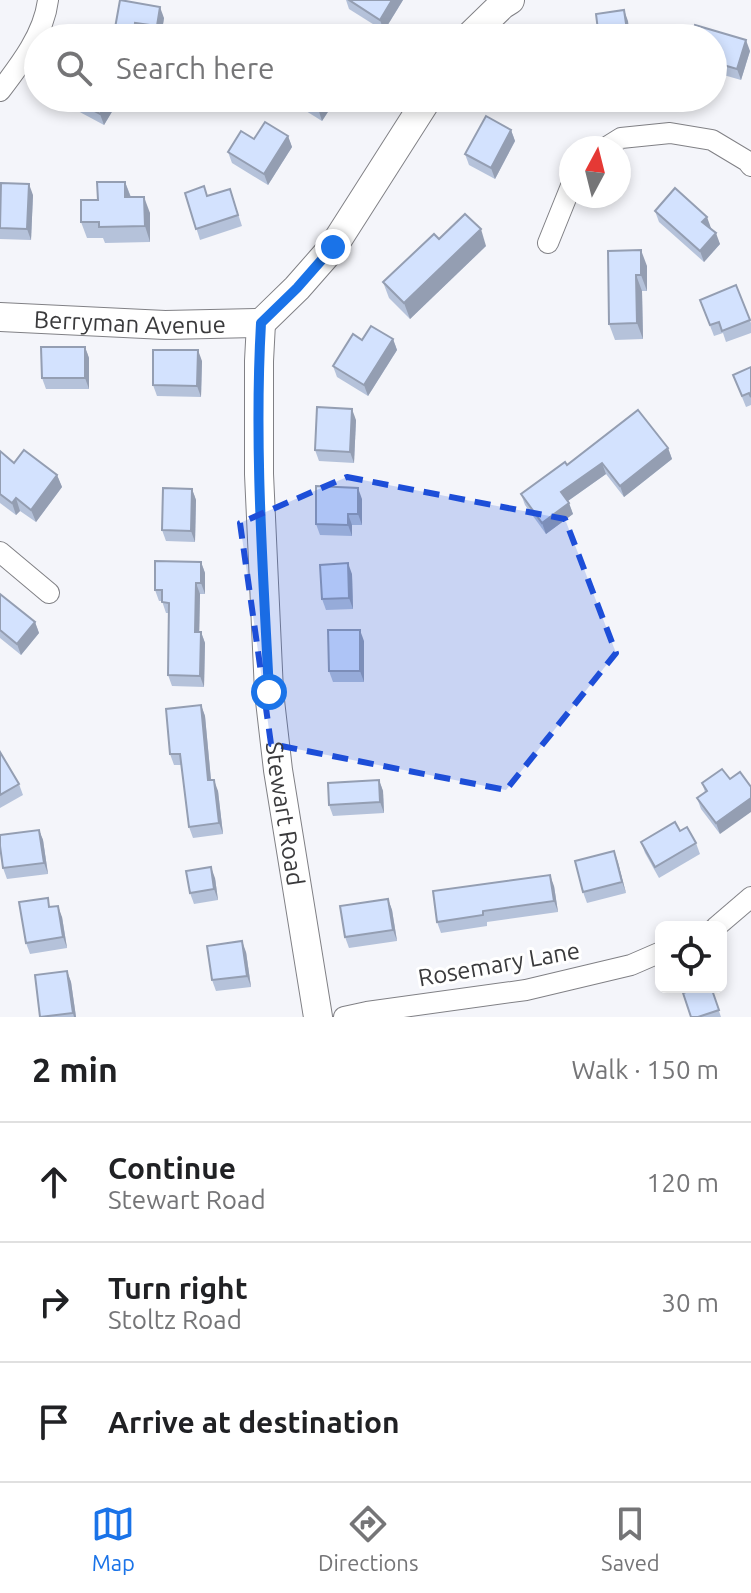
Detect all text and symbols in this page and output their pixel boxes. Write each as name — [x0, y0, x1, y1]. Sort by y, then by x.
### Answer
search box — [24, 24, 727, 112]
icon: search — [52, 46, 96, 90]
text: Search here — [116, 51, 275, 85]
north arrow — [559, 136, 631, 208]
route end — [315, 229, 351, 265]
street label: Berryman Avenue — [33, 305, 226, 339]
route start — [251, 674, 287, 710]
street label: Stewart Road — [261, 740, 310, 888]
map controls — [655, 921, 727, 993]
button: locate — [655, 921, 727, 993]
street label: Rosemary Lane — [416, 936, 582, 992]
text: 2 min — [32, 1050, 118, 1088]
text: Walk · 150 m — [571, 1055, 719, 1084]
text: Continue — [108, 1151, 236, 1185]
icon: ahead — [32, 1160, 76, 1204]
text: 120 m — [647, 1168, 719, 1197]
text: Stewart Road — [108, 1185, 266, 1214]
text: Turn right — [108, 1271, 248, 1305]
icon: right — [32, 1280, 76, 1324]
text: 30 m — [661, 1288, 719, 1317]
text: Stoltz Road — [108, 1305, 242, 1334]
icon: arrive — [32, 1400, 76, 1444]
text: Arrive at destination — [108, 1405, 400, 1439]
tab: Map — [91, 1502, 135, 1575]
tab: Directions — [318, 1502, 418, 1575]
tab: Saved — [601, 1502, 660, 1575]

